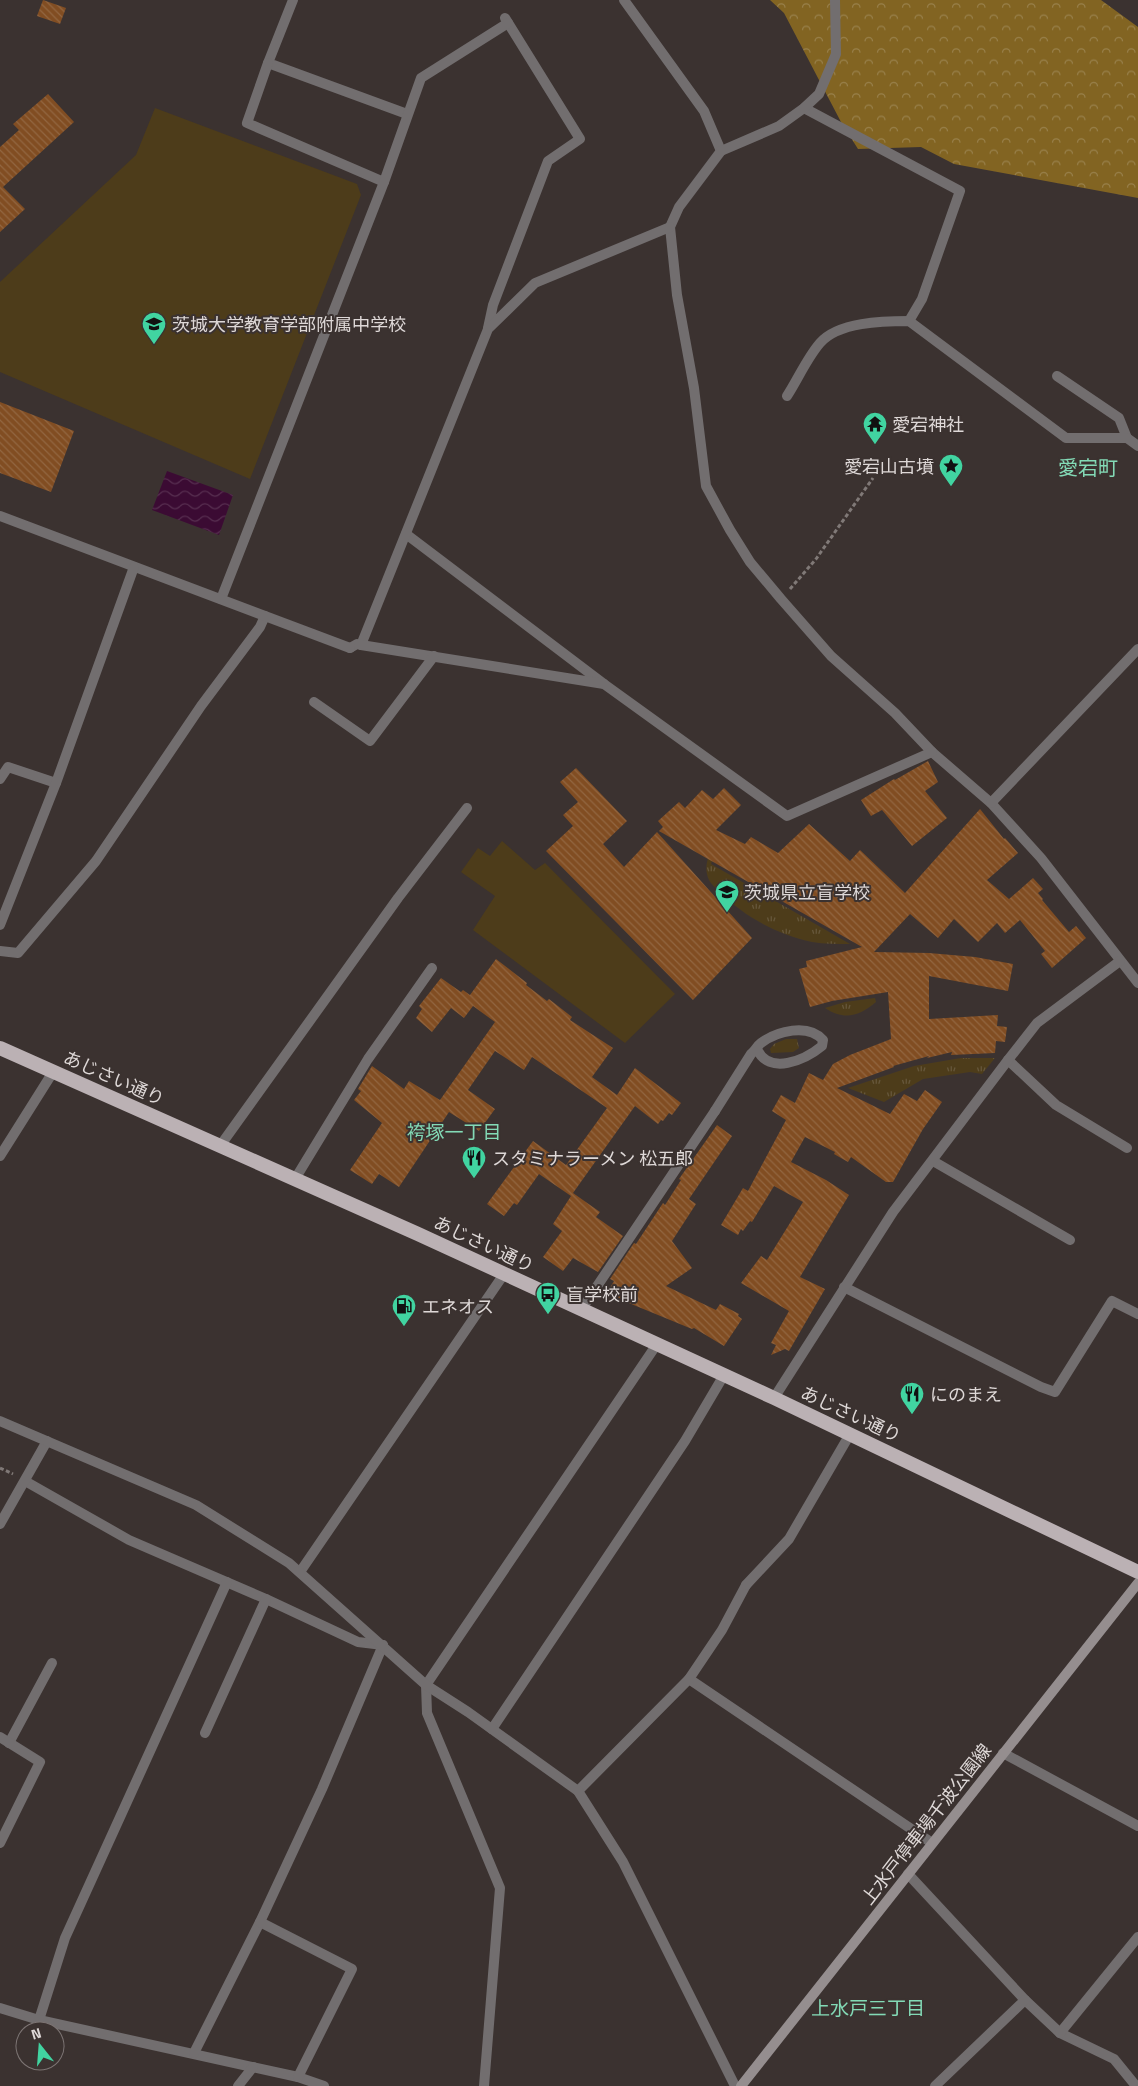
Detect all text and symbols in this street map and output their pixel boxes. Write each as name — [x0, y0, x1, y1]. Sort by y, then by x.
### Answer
school or university icon: 茨城大学教育学部附属中学校 — [141, 311, 167, 345]
place label: 茨城大学教育学部附属中学校 — [172, 311, 406, 338]
temple icon: 愛宕神社 — [862, 411, 888, 445]
place label: 愛宕神社 — [892, 411, 964, 438]
district label: 愛宕町 — [1058, 452, 1118, 483]
place label: 愛宕山古墳 — [844, 453, 934, 480]
place icon: 愛宕山古墳 — [938, 453, 964, 487]
school or university icon: 茨城県立盲学校 — [714, 879, 740, 913]
place label: 茨城県立盲学校 — [744, 879, 870, 906]
street label: あじさい通り — [59, 1044, 169, 1112]
district label: 袴塚一丁目 — [406, 1117, 502, 1146]
restaurant icon: スタミナラーメン 松五郎 — [461, 1145, 487, 1179]
place label: スタミナラーメン 松五郎 — [492, 1145, 693, 1172]
street label: あじさい通り — [429, 1209, 539, 1279]
bus stop icon: 盲学校前 — [535, 1281, 561, 1315]
place label: 盲学校前 — [566, 1281, 638, 1308]
fuel station icon: エネオス — [391, 1293, 417, 1327]
place label: エネオス — [422, 1293, 494, 1320]
street label: あじさい通り — [796, 1379, 906, 1449]
restaurant icon: にのまえ — [899, 1381, 925, 1415]
place label: にのまえ — [930, 1381, 1002, 1408]
street label: 上水戸停車場千波公園線 — [854, 1738, 998, 1910]
district label: 上水戸三丁目 — [811, 1993, 925, 2022]
north arrow — [15, 2021, 65, 2071]
text: N — [28, 2022, 44, 2045]

